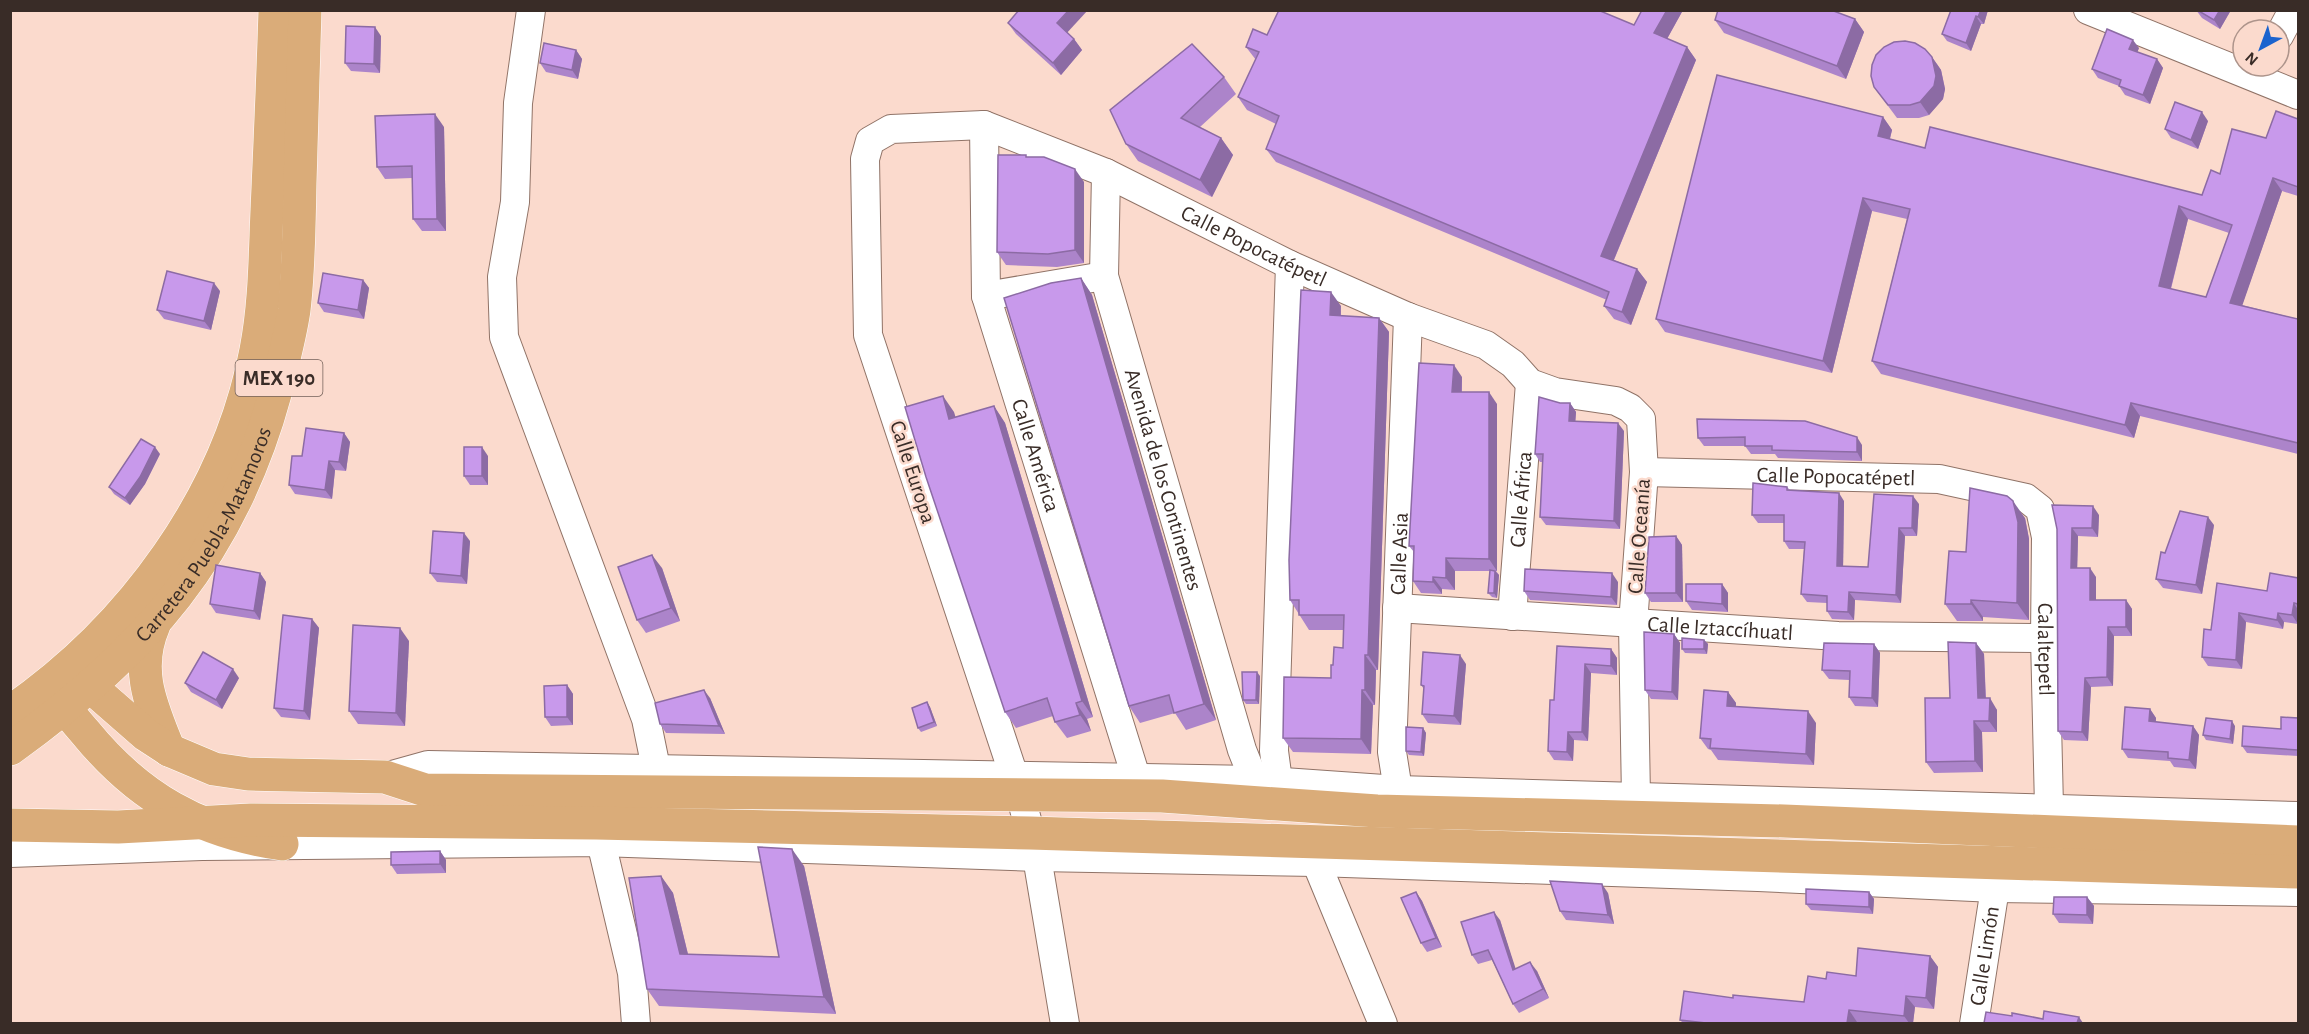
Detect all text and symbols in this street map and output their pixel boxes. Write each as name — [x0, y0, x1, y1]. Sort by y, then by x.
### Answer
north arrow — [2231, 18, 2291, 78]
text: N — [2242, 49, 2261, 68]
street label: Calle Popocatépetl — [1177, 201, 1330, 291]
road number: MEX 190 — [236, 360, 322, 396]
street label: Avenida de los Continentes — [1121, 366, 1206, 593]
street label: Calle América — [1008, 396, 1064, 515]
street label: Calle Europa — [886, 418, 940, 526]
street label: Carretera Puebla-Matamoros — [131, 424, 275, 646]
street label: Calle África — [1506, 450, 1536, 548]
street label: Calle Popocatépetl — [1756, 464, 1916, 489]
street label: Calle Oceanía — [1624, 478, 1654, 594]
street label: Calle Asia — [1387, 512, 1412, 595]
street label: Calaltepetl — [2034, 603, 2057, 696]
street label: Calle Iztaccíhuatl — [1647, 613, 1794, 644]
street label: Calle Limón — [1966, 905, 2003, 1007]

